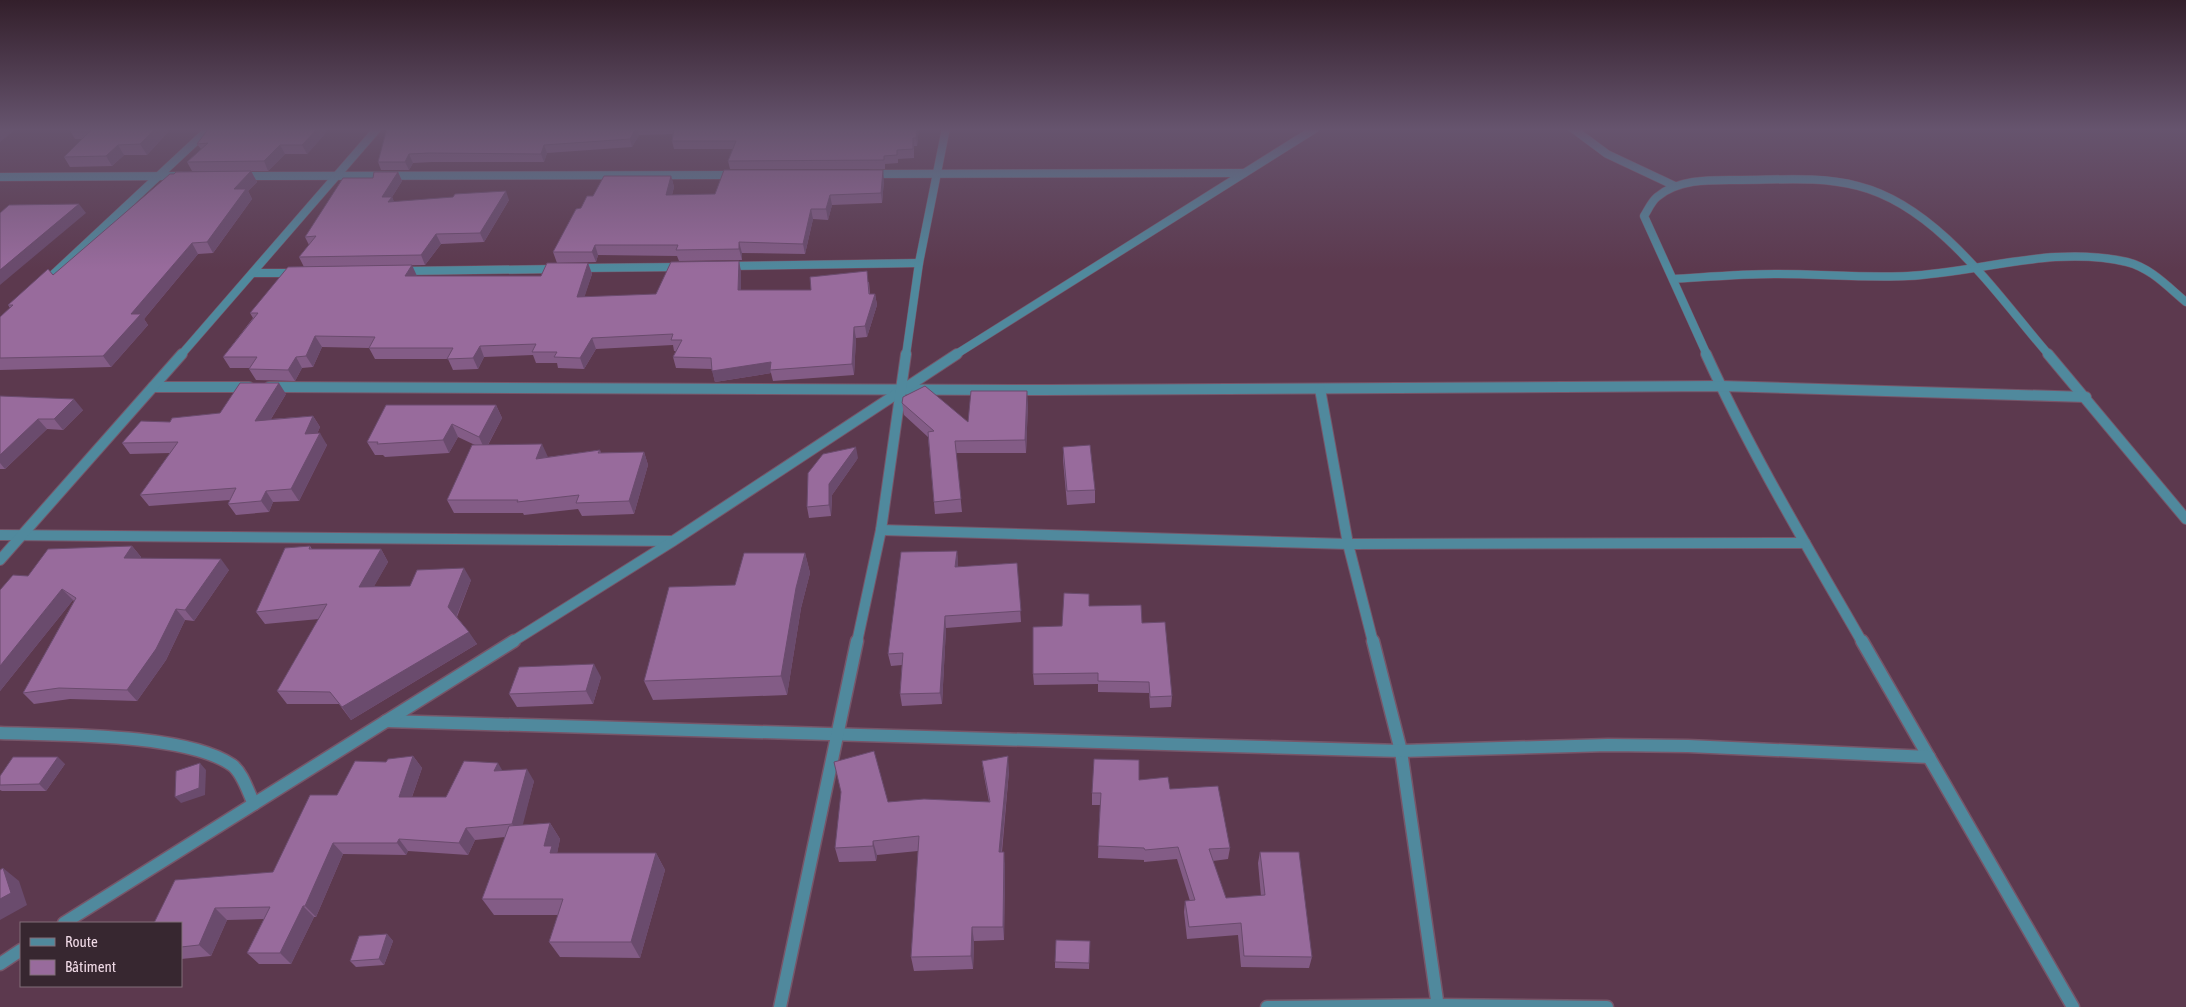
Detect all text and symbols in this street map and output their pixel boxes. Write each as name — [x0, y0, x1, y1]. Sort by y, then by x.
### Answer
legend — [20, 922, 182, 987]
text: Route — [65, 933, 98, 950]
text: Bâtiment — [65, 958, 116, 975]

